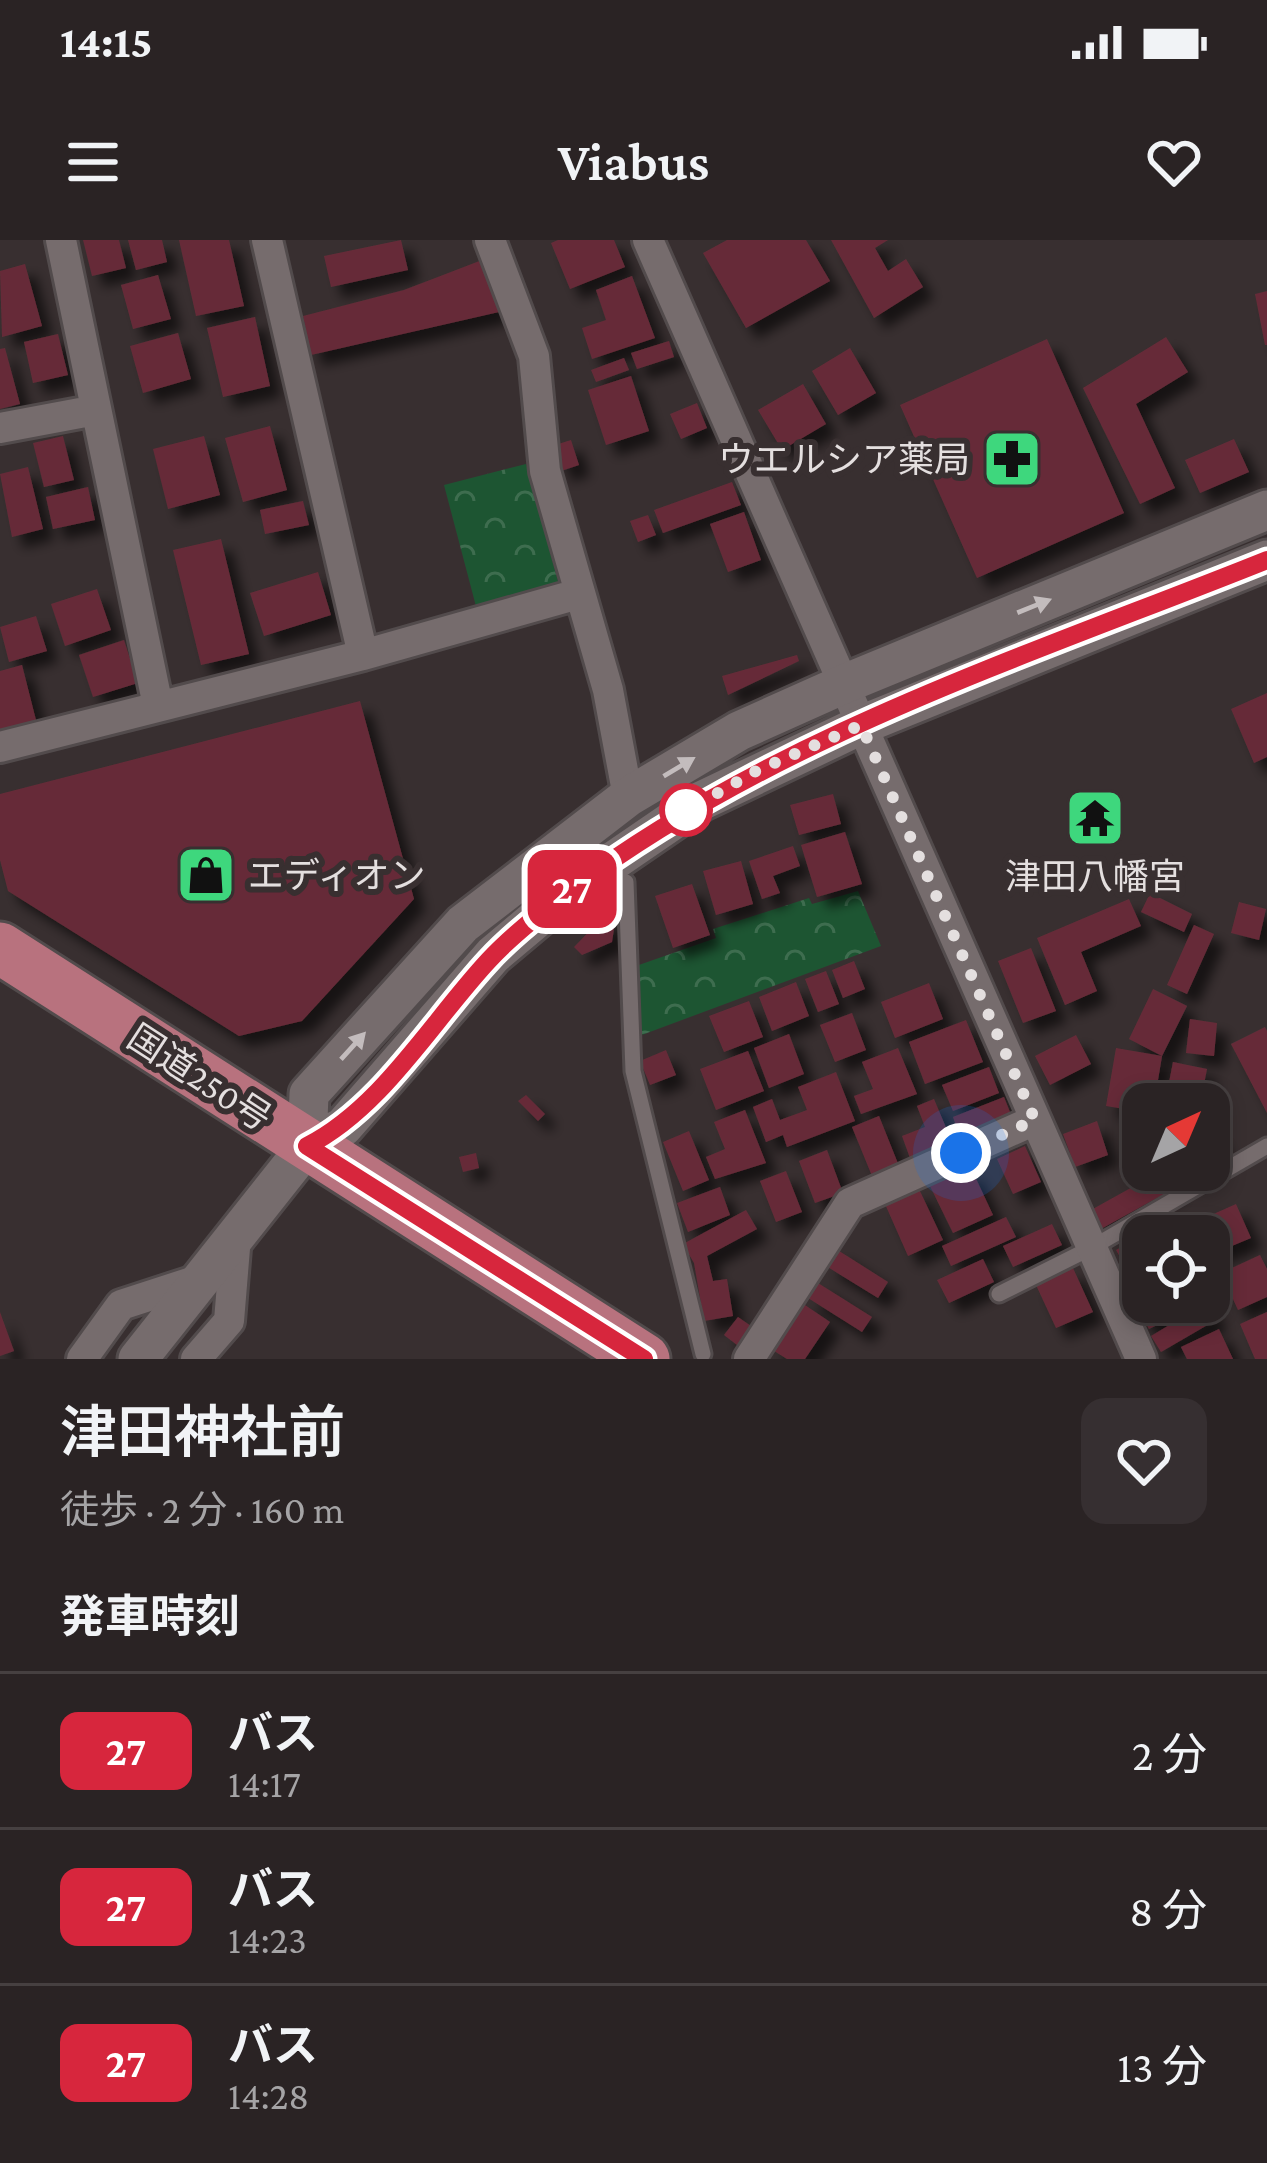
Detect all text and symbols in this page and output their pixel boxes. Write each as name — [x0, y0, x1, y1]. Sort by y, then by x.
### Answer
text: 14:15 — [60, 17, 153, 67]
icon: menu — [60, 129, 126, 195]
icon: heart — [1141, 129, 1207, 195]
text: Viabus — [558, 132, 709, 192]
pharmacy icon: ウエルシア薬局 — [981, 428, 1043, 490]
place label: ウエルシア薬局 — [718, 440, 970, 480]
one-way arrow — [1016, 596, 1052, 615]
one-way arrow — [662, 757, 696, 778]
unlabelled marker — [661, 785, 711, 835]
temple icon: 津田八幡宮 — [1064, 787, 1126, 849]
shop icon: エディオン — [175, 844, 237, 906]
line badge: 27 — [518, 850, 626, 928]
place label: エディオン — [248, 856, 425, 896]
place label: 津田八幡宮 — [1005, 857, 1185, 897]
text: 27 — [552, 865, 592, 912]
street label: 国道250号 — [120, 1017, 278, 1139]
one-way arrow — [339, 1031, 366, 1060]
north arrow — [1122, 1083, 1230, 1191]
map controls — [1122, 1083, 1230, 1323]
your location — [931, 1123, 991, 1183]
button: locate — [1122, 1215, 1230, 1323]
button: heart — [1081, 1398, 1207, 1524]
text: 津田神社前 — [60, 1401, 345, 1464]
text: 徒歩 · 2 分 · 160 m — [60, 1488, 344, 1531]
text: 発車時刻 — [60, 1592, 240, 1642]
text: バス — [228, 1709, 318, 1759]
text: 27 — [106, 1727, 146, 1774]
text: 2 分 — [1132, 1730, 1207, 1780]
text: 14:17 — [228, 1762, 301, 1805]
text: バス — [228, 1865, 318, 1915]
text: 27 — [106, 1883, 146, 1930]
text: 8 分 — [1129, 1886, 1207, 1936]
text: 14:23 — [228, 1918, 307, 1961]
text: バス — [228, 2021, 318, 2071]
text: 27 — [106, 2039, 146, 2086]
text: 13 分 — [1117, 2042, 1207, 2092]
text: 14:28 — [228, 2074, 309, 2117]

